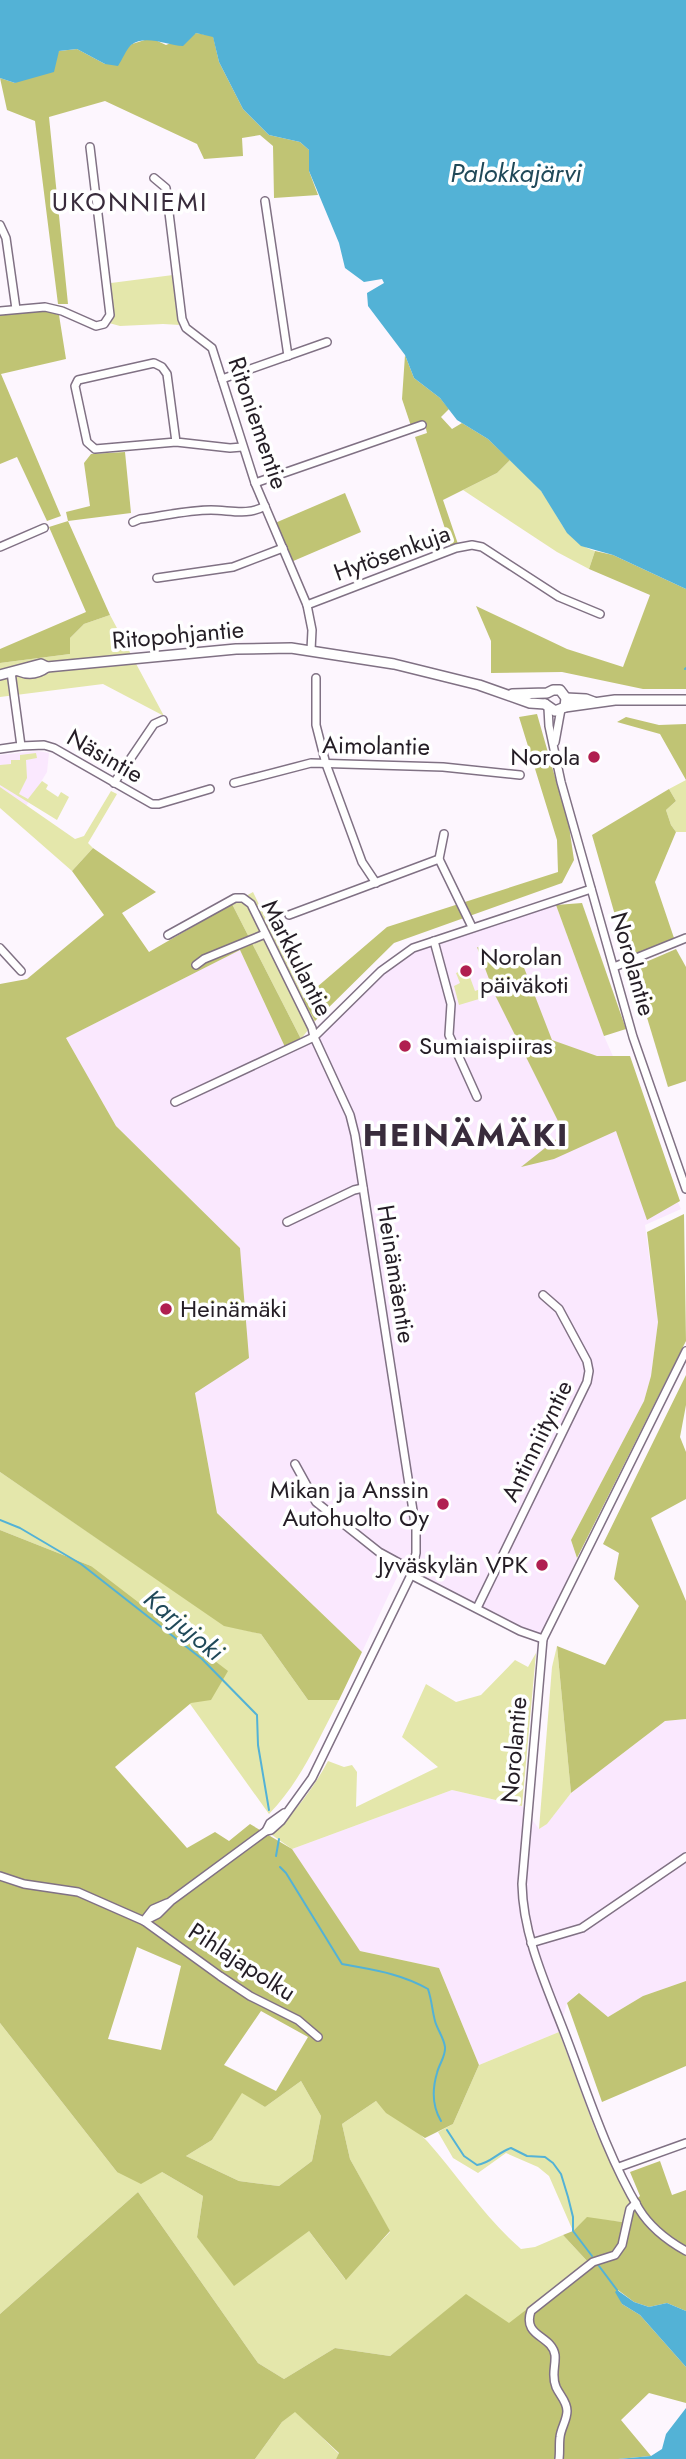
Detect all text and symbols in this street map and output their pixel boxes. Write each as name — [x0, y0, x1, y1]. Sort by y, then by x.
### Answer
water label: Palokkajärvi — [450, 154, 582, 192]
district label: UKONNIEMI — [52, 183, 208, 221]
street label: Ritoniementie — [219, 352, 297, 494]
street label: Hytösenkuja — [329, 515, 455, 590]
street label: Ritopohjantie — [110, 611, 245, 658]
street label: Näsintie — [61, 720, 150, 792]
street label: Aimolantie — [322, 727, 430, 764]
place label: Norola — [510, 739, 580, 774]
marker: Norola — [586, 749, 602, 765]
street label: Markkulantie — [253, 893, 342, 1022]
street label: Norolantie — [602, 908, 665, 1020]
place label: Norolan päiväkoti — [480, 939, 569, 1002]
marker: Norolan päiväkoti — [458, 963, 474, 979]
place label: Sumiaispiiras — [419, 1028, 553, 1063]
marker: Sumiaispiiras — [397, 1038, 413, 1054]
district label: HEINÄMÄKI — [363, 1112, 569, 1158]
street label: Heinämäentie — [368, 1202, 425, 1346]
place label: Heinämäki — [180, 1291, 287, 1326]
marker: Heinämäki — [158, 1301, 174, 1317]
street label: Antinniityntie — [492, 1374, 581, 1508]
place label: Mikan ja Anssin Autohuolto Oy — [270, 1472, 429, 1535]
marker: Mikan ja Anssin Autohuolto Oy — [435, 1496, 451, 1512]
place label: Jyväskylän VPK — [375, 1547, 528, 1582]
marker: Jyväskylän VPK — [534, 1557, 550, 1573]
water label: Karjujoki — [136, 1580, 233, 1670]
street label: Norolantie — [491, 1695, 536, 1805]
street label: Pihlajapolku — [182, 1914, 303, 2009]

